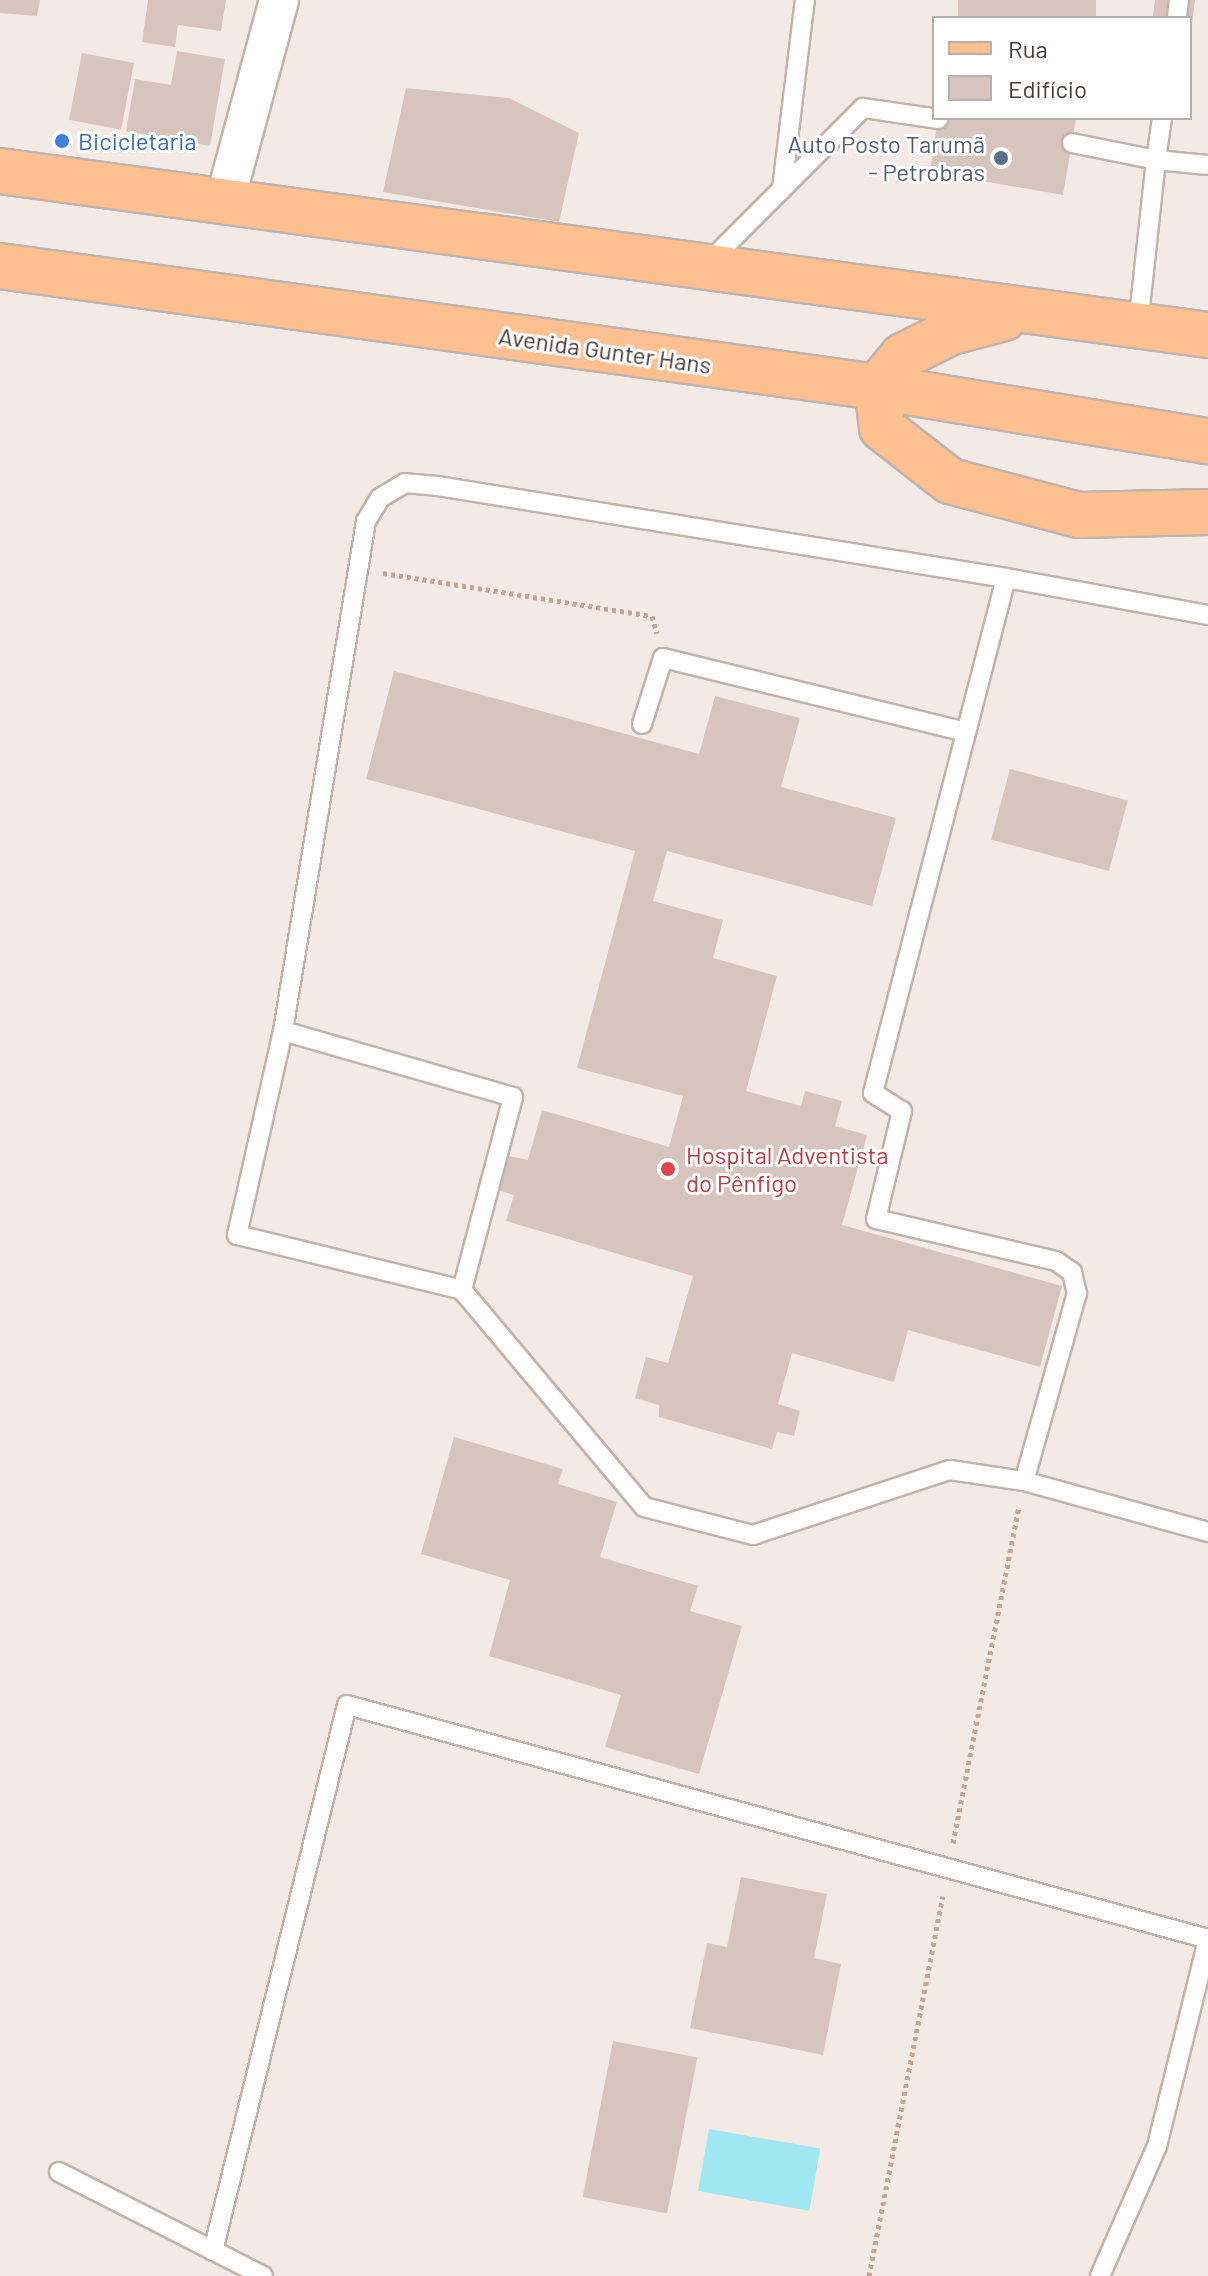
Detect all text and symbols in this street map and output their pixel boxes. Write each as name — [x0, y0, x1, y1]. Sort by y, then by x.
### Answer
legend — [932, 16, 1192, 120]
text: Rua — [1008, 34, 1048, 63]
text: Edifício — [1008, 74, 1087, 103]
place label: Bicicletaria — [78, 127, 197, 155]
place label: Auto Posto Tarumã - Petrobras — [787, 130, 985, 186]
marker: Bicicletaria — [53, 132, 71, 150]
marker: Auto Posto Tarumã - Petrobras — [992, 149, 1010, 167]
street label: Avenida Gunter Hans — [497, 321, 713, 379]
place label: Hospital Adventista do Pênfigo — [686, 1141, 888, 1197]
marker: Hospital Adventista do Pênfigo — [657, 1158, 679, 1180]

